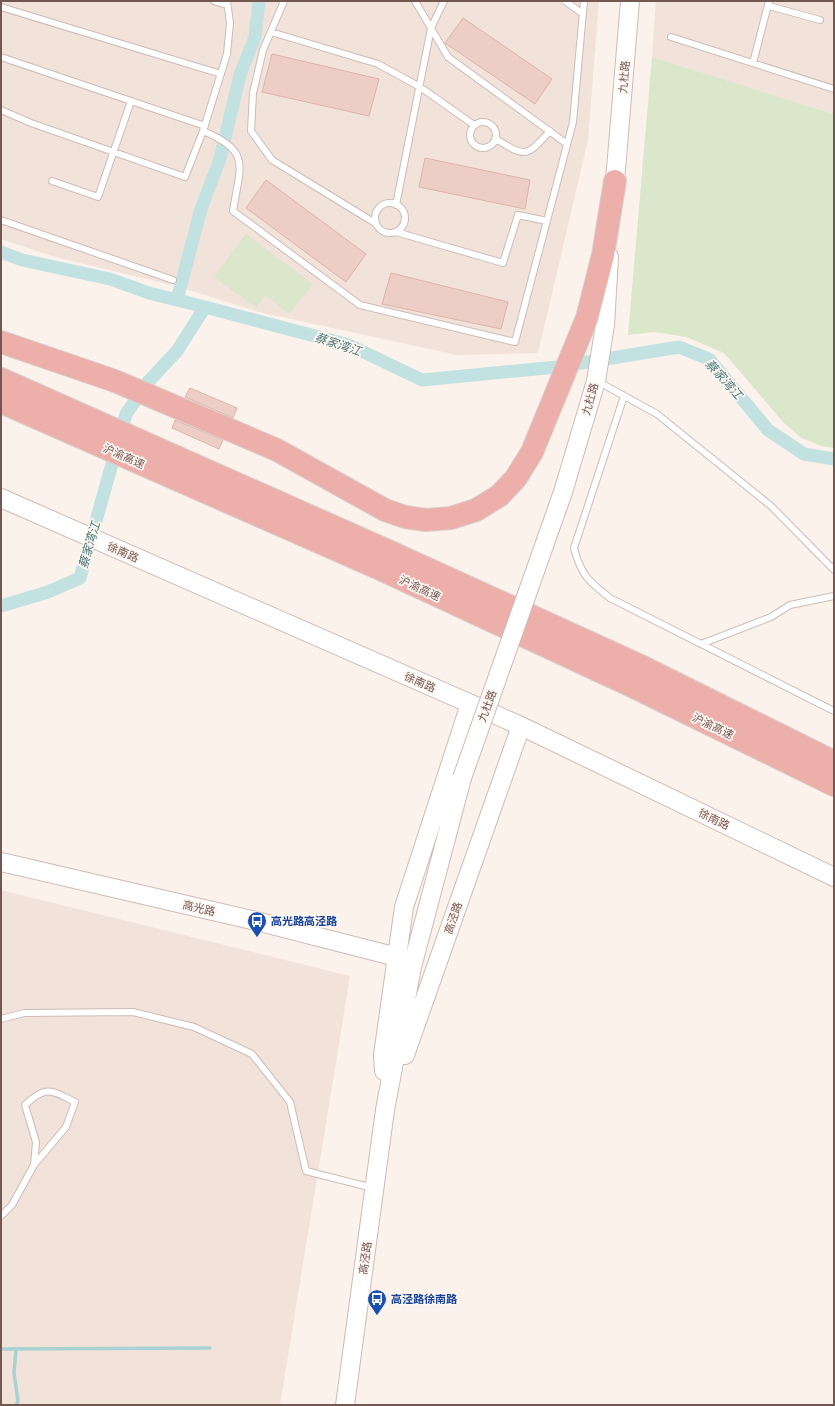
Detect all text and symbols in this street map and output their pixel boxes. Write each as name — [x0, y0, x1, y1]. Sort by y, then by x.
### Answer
street label: 九杜路 — [615, 60, 633, 94]
water label: 蔡家湾江 — [312, 328, 366, 361]
water label: 蔡家湾江 — [701, 355, 748, 405]
street label: 九杜路 — [578, 381, 602, 417]
street label: 沪渝高速 — [101, 440, 147, 472]
water label: 蔡家湾江 — [73, 517, 105, 571]
street label: 徐南路 — [105, 538, 141, 566]
street label: 沪渝高速 — [397, 571, 443, 605]
street label: 徐南路 — [402, 668, 438, 696]
street label: 九杜路 — [474, 688, 500, 724]
street label: 沪渝高速 — [690, 709, 736, 743]
street label: 徐南路 — [696, 805, 732, 833]
street label: 高光路 — [181, 896, 217, 920]
street label: 高泾路 — [440, 900, 466, 936]
bus stop icon: 高光路高泾路 — [246, 910, 268, 938]
place label: 高光路高泾路 — [271, 913, 338, 929]
street label: 高泾路 — [355, 1241, 375, 1275]
bus stop icon: 高泾路徐南路 — [366, 1288, 388, 1316]
place label: 高泾路徐南路 — [391, 1291, 458, 1307]

